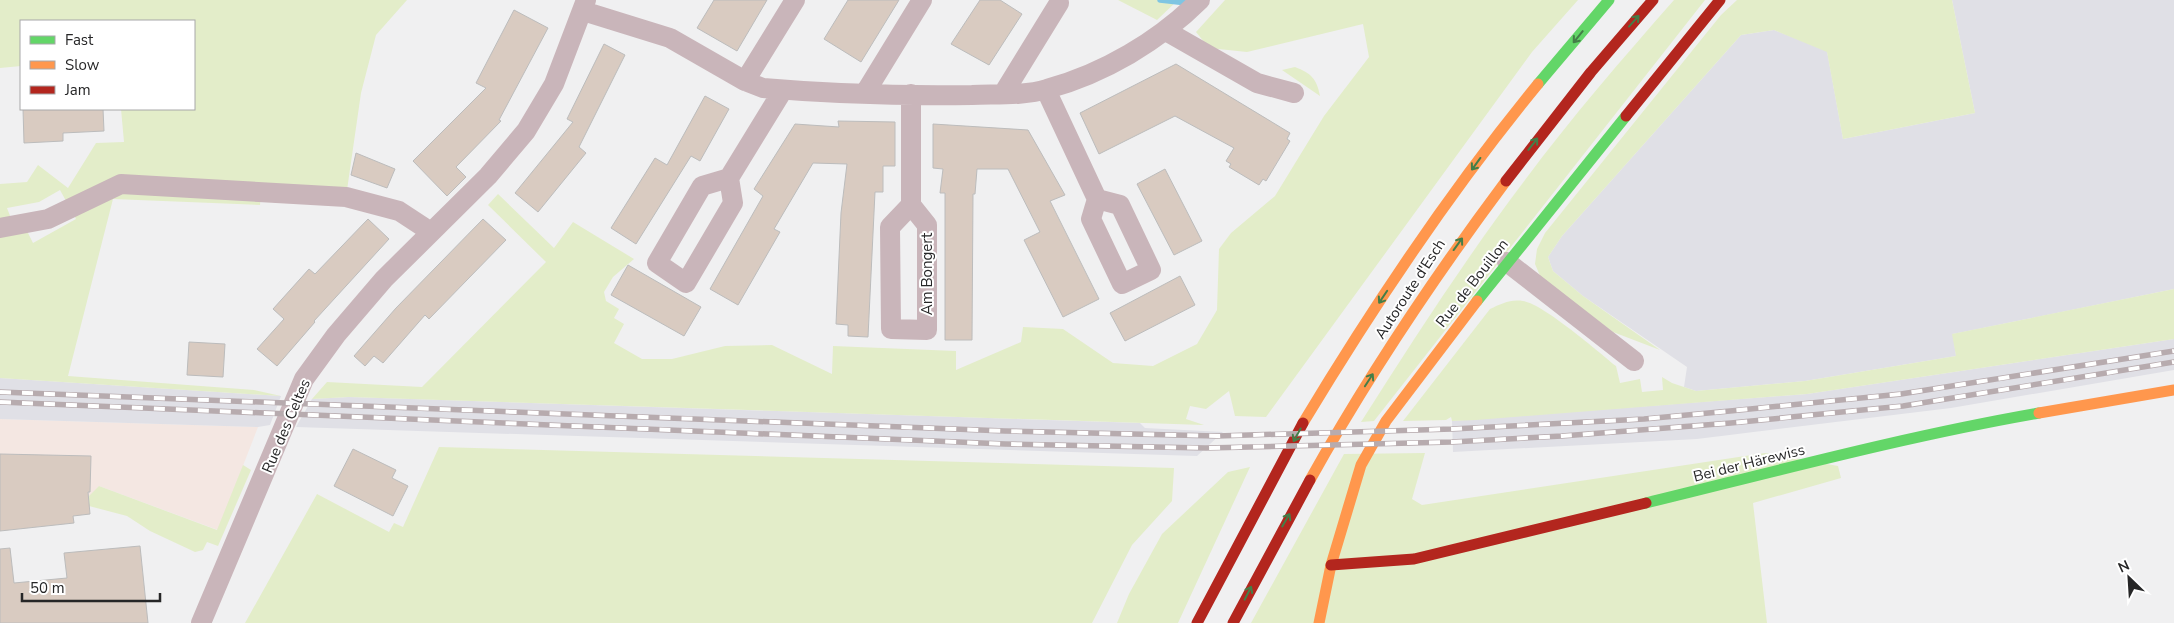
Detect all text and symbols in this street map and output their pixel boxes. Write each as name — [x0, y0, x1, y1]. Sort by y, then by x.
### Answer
one-way arrow — [1629, 15, 1640, 28]
legend — [20, 20, 195, 110]
text: Fast — [65, 30, 94, 50]
one-way arrow — [1572, 30, 1583, 43]
text: Slow — [65, 55, 100, 75]
text: Jam — [64, 80, 91, 100]
one-way arrow — [1527, 138, 1538, 151]
one-way arrow — [1471, 157, 1481, 171]
street label: Am Bongert — [917, 232, 937, 315]
street label: Autoroute d'Esch — [1370, 235, 1450, 343]
street label: Rue de Bouillon — [1431, 235, 1513, 331]
one-way arrow — [1453, 237, 1463, 251]
one-way arrow — [1378, 290, 1388, 304]
one-way arrow — [1364, 373, 1374, 387]
street label: Rue des Celtes — [257, 376, 315, 476]
one-way arrow — [1292, 428, 1302, 442]
street label: Bei der Härewiss — [1691, 439, 1807, 487]
one-way arrow — [1282, 513, 1292, 528]
north arrow — [2104, 553, 2154, 603]
text: N — [2115, 556, 2132, 577]
scale bar — [22, 570, 160, 602]
text: 50 m — [30, 578, 65, 598]
one-way arrow — [1244, 586, 1253, 601]

